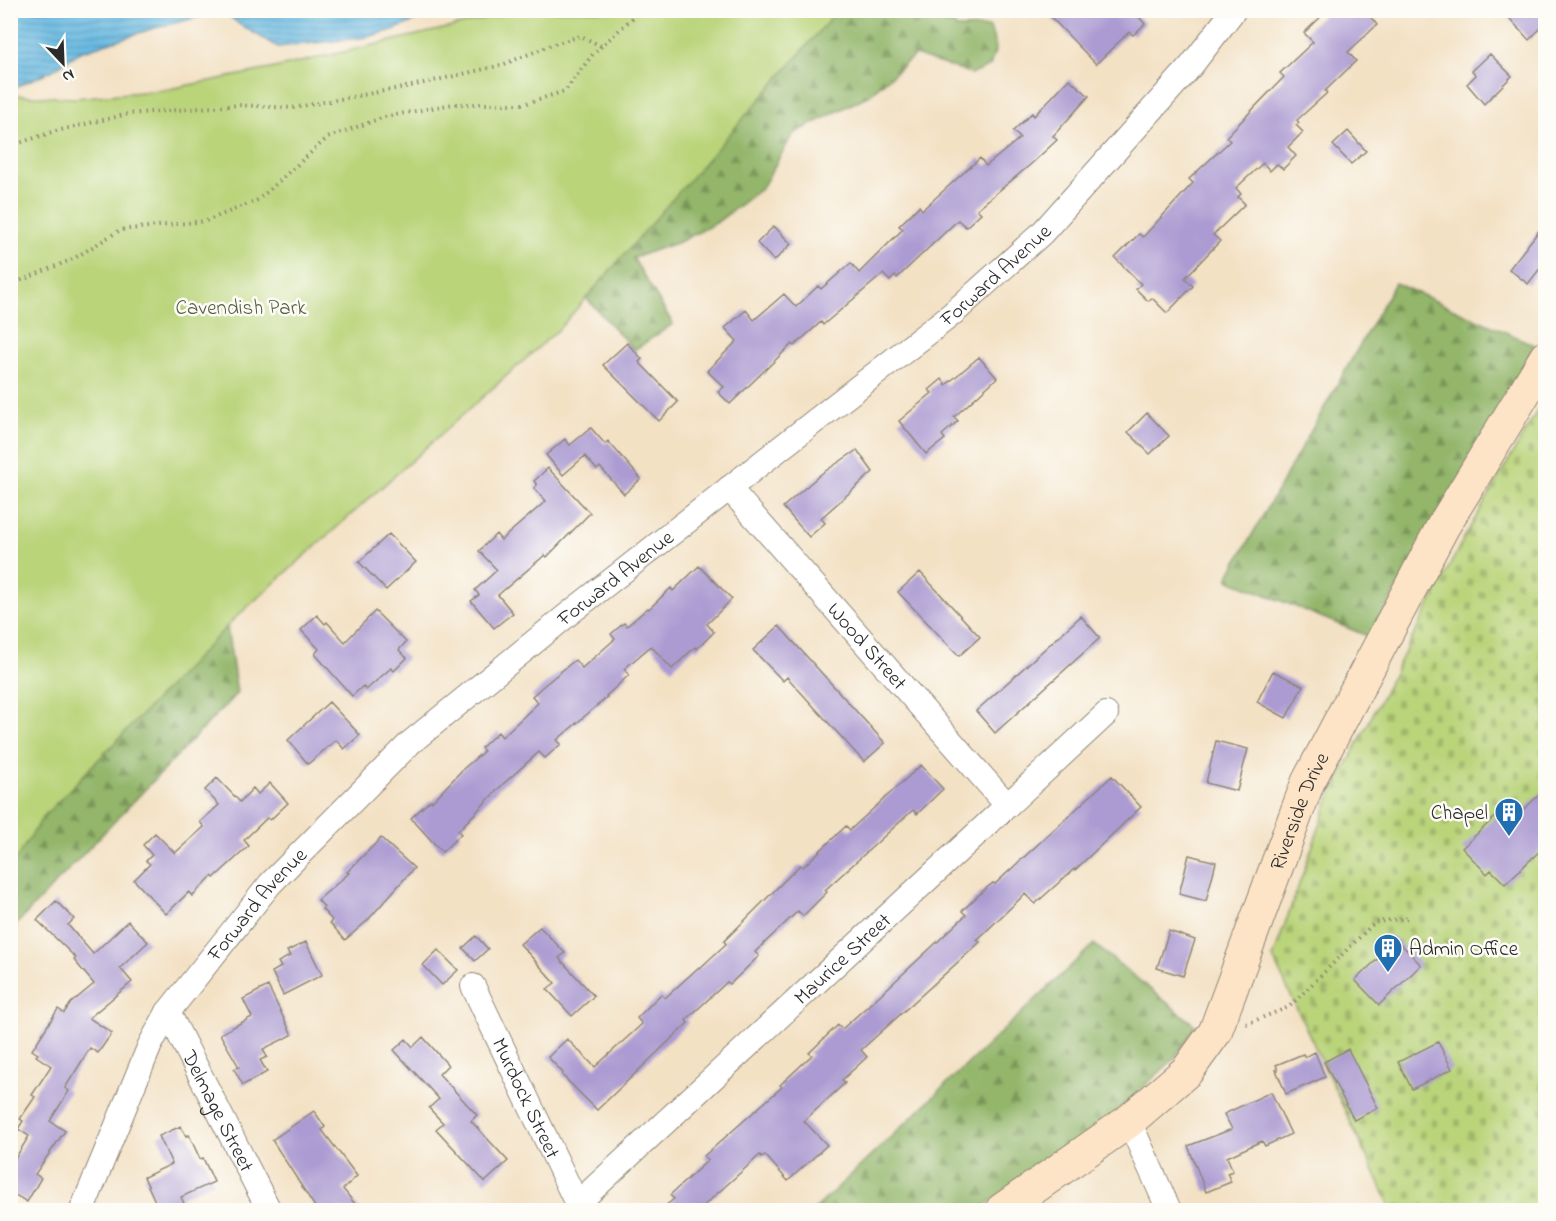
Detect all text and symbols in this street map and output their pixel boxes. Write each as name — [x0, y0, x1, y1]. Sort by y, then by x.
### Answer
north arrow — [33, 33, 93, 93]
text: N — [58, 62, 78, 88]
street label: Forward Avenue — [934, 218, 1060, 335]
park label: Cavendish Park — [176, 294, 307, 324]
street label: Forward Avenue — [551, 524, 681, 635]
street label: Wood Street — [819, 597, 913, 698]
street label: Riverside Drive — [1263, 747, 1338, 875]
building icon: Chapel — [1493, 796, 1525, 838]
place label: Chapel — [1431, 799, 1488, 829]
street label: Forward Avenue — [201, 841, 315, 969]
street label: Maurice Street — [788, 907, 899, 1013]
building icon: Admin Office — [1372, 932, 1404, 974]
place label: Admin Office — [1409, 935, 1519, 965]
street label: Murdock Street — [483, 1033, 566, 1164]
street label: Delmage Street — [173, 1045, 260, 1178]

